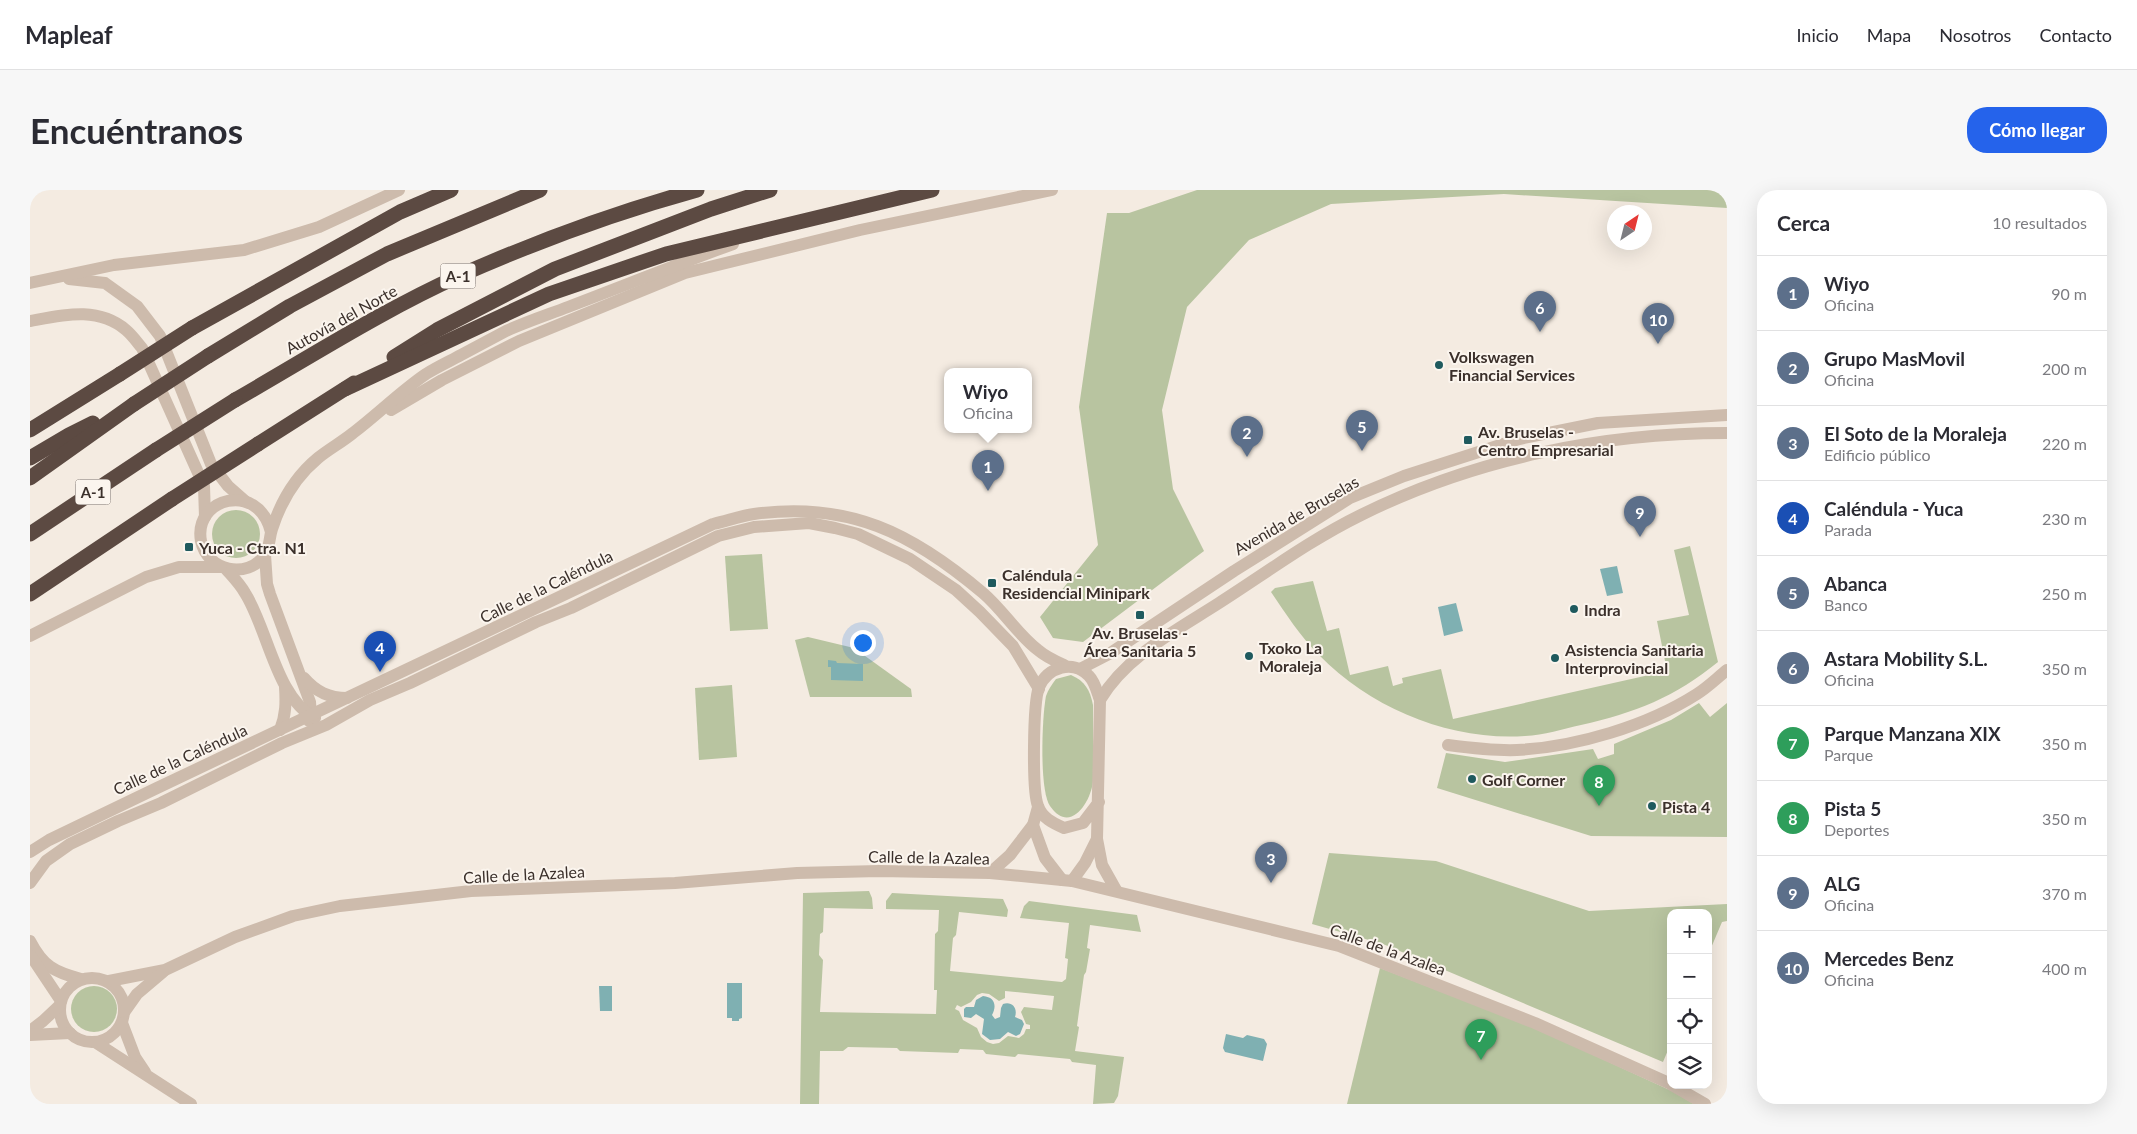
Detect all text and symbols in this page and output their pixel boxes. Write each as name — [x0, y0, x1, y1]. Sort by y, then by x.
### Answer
text: Mapleaf — [25, 20, 113, 49]
text: Inicio — [1796, 24, 1839, 46]
text: Mapa — [1867, 24, 1911, 46]
text: Nosotros — [1939, 24, 2011, 46]
text: Contacto — [2039, 24, 2112, 46]
button: Cómo llegar — [1967, 107, 2107, 153]
text: Encuéntranos — [30, 109, 243, 151]
north arrow — [1607, 205, 1652, 250]
text: Cerca — [1777, 210, 1830, 235]
text: 10 resultados — [1992, 213, 2087, 232]
road number: A-1 — [440, 264, 476, 288]
text: Wiyo — [1824, 272, 1869, 295]
street label: Autovía del Norte — [282, 281, 400, 357]
text: 1 — [1788, 284, 1798, 303]
text: 90 m — [2051, 284, 2087, 303]
pin: 6 — [1524, 291, 1556, 332]
text: Oficina — [1824, 295, 1874, 314]
pin: 10 — [1642, 303, 1674, 344]
place label: Volkswagen Financial Services — [1448, 347, 1575, 384]
text: Grupo MasMovil — [1824, 347, 1965, 370]
marker: Volkswagen Financial Services — [1433, 359, 1445, 371]
text: 2 — [1788, 359, 1798, 378]
text: 200 m — [2042, 359, 2087, 378]
popup — [944, 368, 1032, 433]
text: Oficina — [1824, 370, 1874, 389]
text: Wiyo — [963, 380, 1008, 403]
text: Oficina — [963, 403, 1013, 422]
pin: 5 — [1346, 410, 1378, 451]
pin: 2 — [1231, 416, 1263, 457]
place label: Av. Bruselas - Centro Empresarial — [1477, 422, 1614, 459]
text: El Soto de la Moraleja — [1824, 422, 2007, 445]
marker: Av. Bruselas - Centro Empresarial — [1462, 434, 1474, 446]
text: 3 — [1788, 434, 1798, 453]
text: 220 m — [2042, 434, 2087, 453]
text: Edificio público — [1824, 445, 1931, 464]
pin: 1 — [972, 450, 1004, 491]
street label: Avenida de Bruselas — [1230, 472, 1362, 558]
road number: A-1 — [76, 480, 110, 504]
pin: 9 — [1624, 496, 1656, 537]
text: Caléndula - Yuca — [1824, 497, 1963, 520]
text: 4 — [1788, 509, 1798, 528]
text: 230 m — [2042, 509, 2087, 528]
text: Parada — [1824, 520, 1872, 539]
place label: Yuca - Ctra. N1 — [198, 538, 306, 557]
marker: Yuca - Ctra. N1 — [183, 541, 195, 553]
street label: Calle de la Caléndula — [476, 546, 616, 626]
place label: Caléndula - Residencial Minipark — [1002, 565, 1150, 602]
text: Abanca — [1824, 572, 1887, 595]
marker: Caléndula - Residencial Minipark — [986, 577, 998, 589]
text: 5 — [1788, 584, 1798, 603]
text: 250 m — [2042, 584, 2087, 603]
text: Banco — [1824, 595, 1868, 614]
place label: Indra — [1584, 600, 1621, 619]
marker: Indra — [1568, 603, 1580, 615]
marker: Av. Bruselas - Área Sanitaria 5 — [1134, 609, 1146, 621]
place label: Av. Bruselas - Área Sanitaria 5 — [1083, 623, 1196, 660]
your location — [850, 630, 876, 656]
pin: 4 — [364, 631, 396, 672]
place label: Txoko La Moraleja — [1259, 638, 1322, 675]
place label: Asistencia Sanitaria Interprovincial — [1564, 640, 1704, 677]
text: Astara Mobility S.L. — [1824, 647, 1988, 670]
marker: Txoko La Moraleja — [1243, 650, 1255, 662]
marker: Asistencia Sanitaria Interprovincial — [1549, 652, 1561, 664]
text: 6 — [1788, 659, 1798, 678]
text: 350 m — [2042, 659, 2087, 678]
text: Oficina — [1824, 670, 1874, 689]
street label: Calle de la Caléndula — [110, 720, 250, 798]
text: Parque Manzana XIX — [1824, 722, 2001, 745]
text: 7 — [1788, 734, 1798, 753]
text: 350 m — [2042, 734, 2087, 753]
text: Parque — [1824, 745, 1873, 764]
pin: 8 — [1583, 765, 1615, 806]
place label: Golf Corner — [1482, 770, 1565, 789]
marker: Golf Corner — [1466, 773, 1478, 785]
place label: Pista 4 — [1662, 797, 1710, 816]
text: Pista 5 — [1824, 797, 1881, 820]
marker: Pista 4 — [1646, 800, 1658, 812]
text: 8 — [1788, 809, 1798, 828]
text: 350 m — [2042, 809, 2087, 828]
text: Deportes — [1824, 820, 1889, 839]
pin: 3 — [1255, 842, 1287, 883]
street label: Calle de la Azalea — [868, 846, 990, 868]
street label: Calle de la Azalea — [463, 861, 585, 887]
text: ALG — [1824, 872, 1860, 895]
text: 9 — [1788, 884, 1798, 903]
text: 370 m — [2042, 884, 2087, 903]
text: Oficina — [1824, 895, 1874, 914]
map controls — [1667, 909, 1712, 1089]
button: + — [1667, 909, 1712, 954]
street label: Calle de la Azalea — [1328, 919, 1448, 979]
text: Mercedes Benz — [1824, 947, 1954, 970]
button: − — [1667, 954, 1712, 999]
text: 10 — [1784, 959, 1802, 978]
text: 400 m — [2042, 959, 2087, 978]
text: Oficina — [1824, 970, 1874, 989]
button: locate — [1667, 999, 1712, 1044]
pin: 7 — [1465, 1019, 1497, 1060]
button: layers — [1667, 1044, 1712, 1089]

